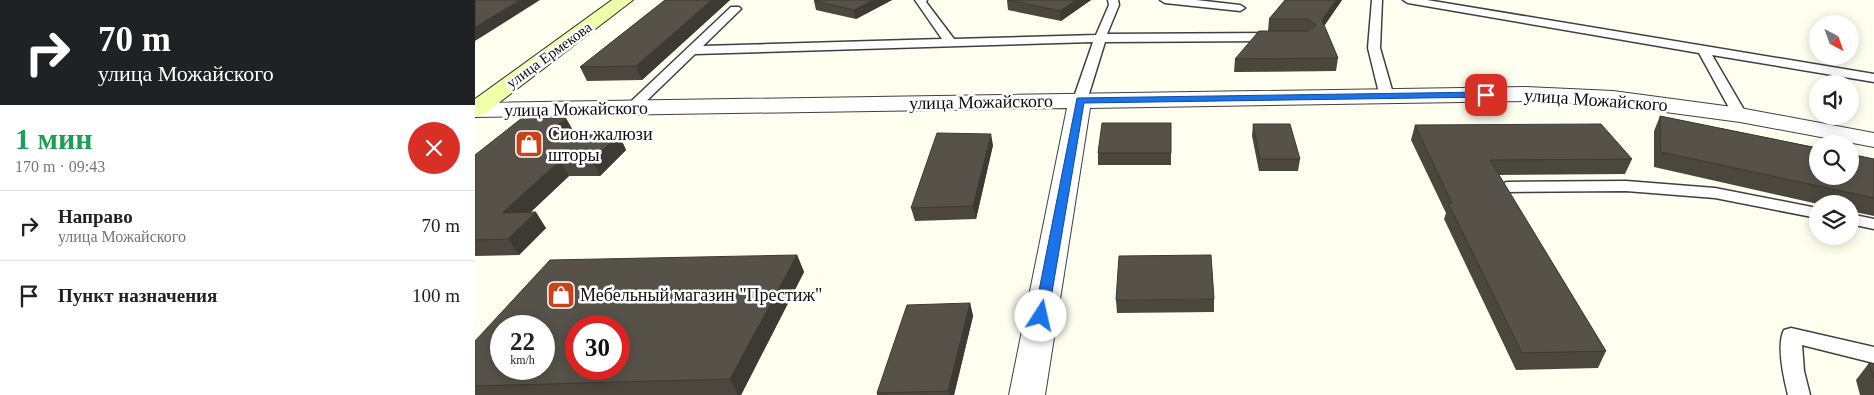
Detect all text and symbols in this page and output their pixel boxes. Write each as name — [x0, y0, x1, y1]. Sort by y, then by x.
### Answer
north arrow — [1809, 15, 1859, 65]
map controls — [1809, 15, 1859, 245]
street label: улица Ермекова — [503, 19, 595, 91]
icon: right — [15, 20, 80, 85]
text: 70 m — [98, 20, 171, 59]
text: улица Можайского — [98, 61, 274, 86]
pin — [1465, 74, 1507, 116]
button: sound — [1809, 75, 1859, 125]
icon: arrive — [1472, 81, 1500, 109]
street label: улица Можайского — [1524, 85, 1668, 115]
street label: улица Можайского — [909, 91, 1053, 113]
street label: улица Можайского — [504, 98, 648, 120]
text: 1 мин — [15, 122, 93, 155]
button: close — [408, 122, 460, 174]
place label: Сион жалюзи шторы — [548, 124, 653, 165]
shop icon: Сион жалюзи шторы — [514, 129, 544, 159]
button: search — [1809, 135, 1859, 185]
text: 170 m · 09:43 — [15, 158, 105, 175]
button: layers — [1809, 195, 1859, 245]
text: Направо — [58, 206, 133, 227]
icon: right — [15, 212, 43, 240]
text: 70 m — [421, 215, 460, 236]
text: улица Можайского — [58, 228, 186, 245]
shop icon: Мебельный магазин "Престиж" — [546, 280, 576, 310]
icon: arrive — [15, 282, 43, 310]
text: Пункт назначения — [58, 285, 217, 306]
text: 100 m — [412, 285, 460, 306]
place label: Мебельный магазин "Престиж" — [580, 285, 822, 305]
position arrow — [1014, 289, 1066, 341]
speed limit sign: 30 — [565, 315, 630, 380]
text: 22 — [510, 328, 535, 355]
text: km/h — [510, 353, 535, 367]

